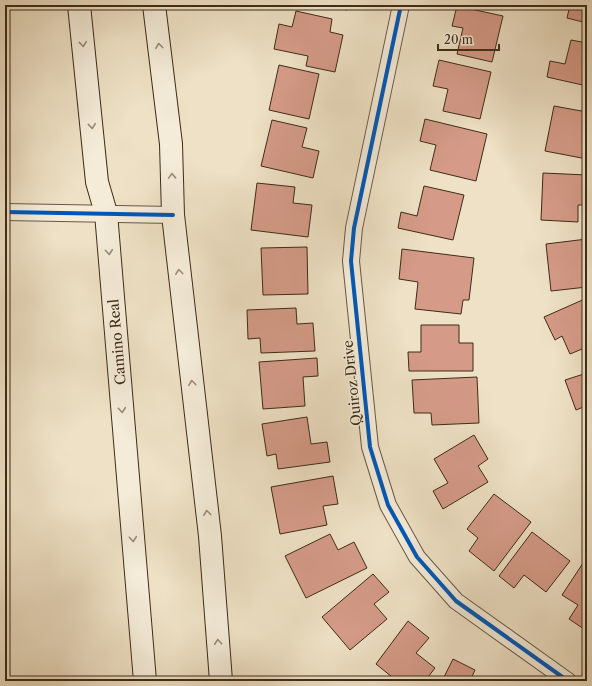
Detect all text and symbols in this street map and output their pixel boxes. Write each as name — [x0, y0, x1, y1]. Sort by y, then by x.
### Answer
scale bar — [438, 26, 499, 52]
text: 20 m — [444, 32, 473, 47]
one-way arrow — [78, 41, 87, 47]
one-way arrow — [155, 43, 164, 50]
one-way arrow — [87, 123, 96, 129]
one-way arrow — [167, 173, 176, 179]
one-way arrow — [105, 249, 114, 255]
one-way arrow — [175, 269, 184, 276]
street label: Camino Real — [104, 298, 130, 386]
street label: Quiroz Drive — [339, 339, 365, 427]
one-way arrow — [188, 380, 197, 386]
one-way arrow — [118, 407, 127, 413]
one-way arrow — [203, 510, 212, 516]
one-way arrow — [128, 536, 137, 542]
one-way arrow — [213, 639, 222, 645]

